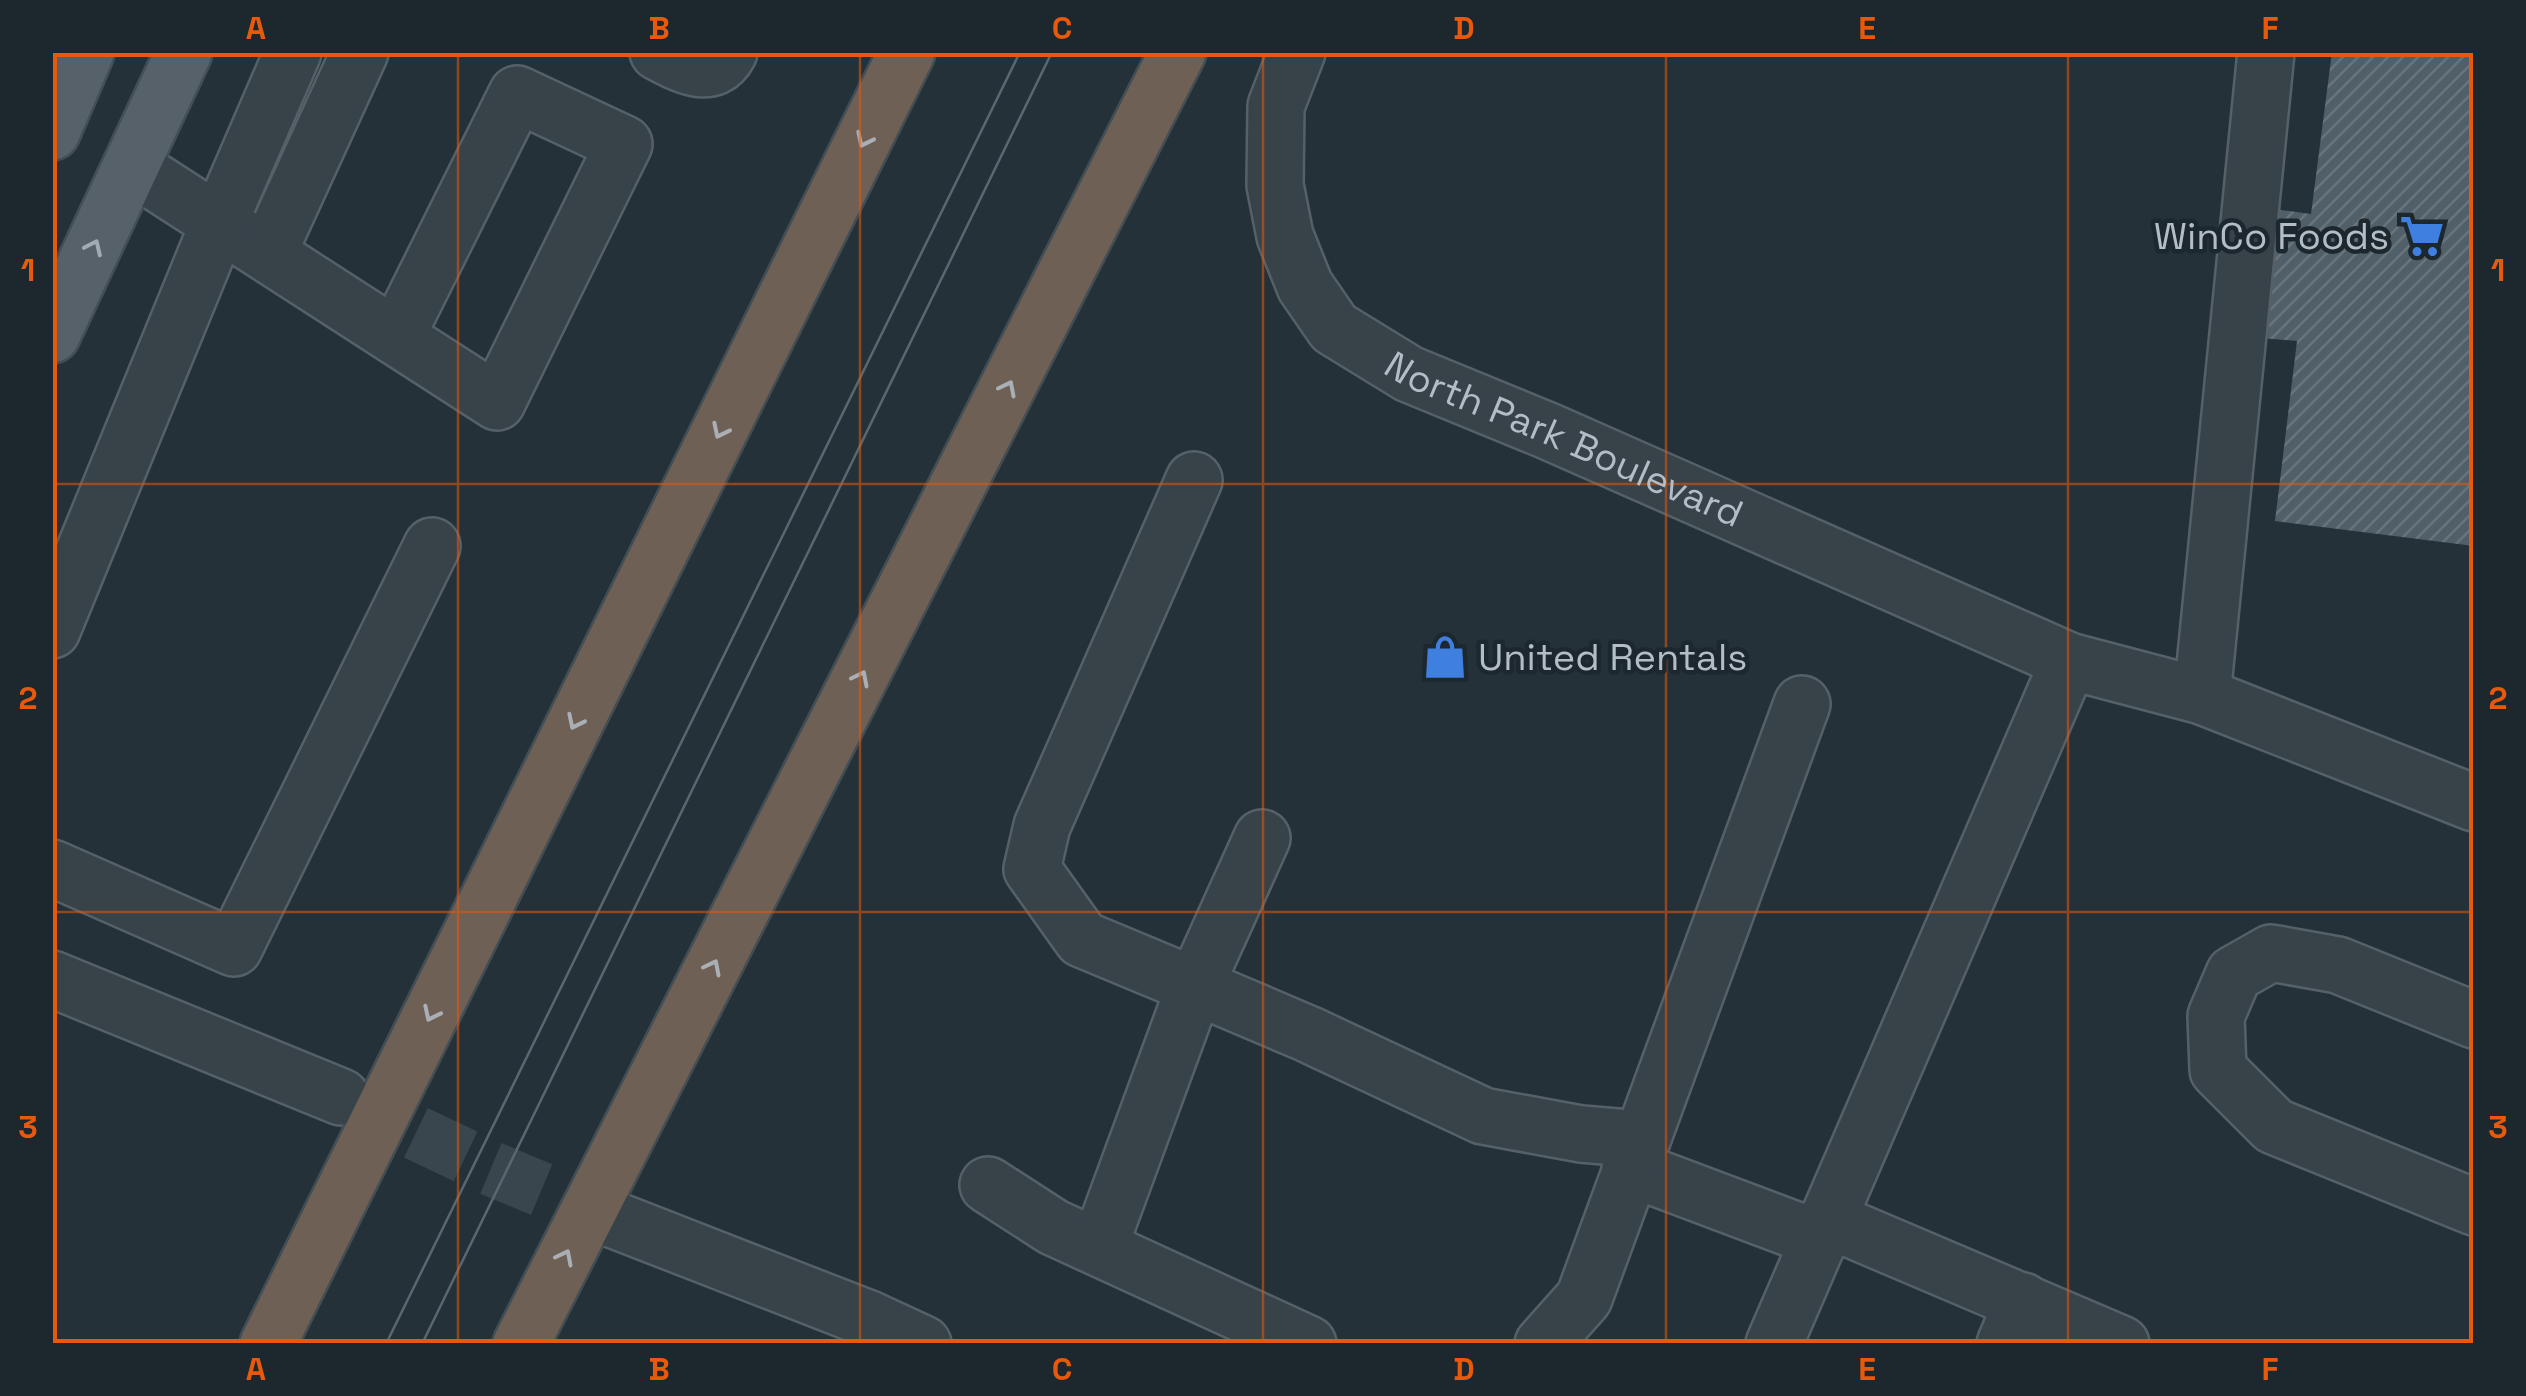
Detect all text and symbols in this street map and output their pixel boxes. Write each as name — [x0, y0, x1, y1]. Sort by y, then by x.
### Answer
text: A — [246, 8, 266, 48]
text: B — [648, 8, 670, 48]
text: C — [1052, 8, 1072, 48]
text: D — [1453, 8, 1475, 48]
text: E — [1858, 8, 1876, 48]
text: F — [2261, 8, 2279, 48]
one-way arrow — [856, 130, 876, 148]
place label: WinCo Foods — [2154, 212, 2389, 260]
supermarket icon: WinCo Foods — [2398, 212, 2446, 260]
one-way arrow — [81, 239, 101, 257]
text: 1 — [21, 250, 35, 290]
text: 1 — [2491, 250, 2505, 290]
street label: North Park Boulevard — [1376, 341, 1750, 538]
one-way arrow — [996, 381, 1015, 399]
one-way arrow — [712, 421, 732, 439]
shop icon: United Rentals — [1421, 633, 1469, 681]
place label: United Rentals — [1478, 633, 1747, 681]
one-way arrow — [849, 670, 868, 688]
text: 2 — [18, 678, 38, 718]
text: 2 — [2488, 678, 2508, 718]
one-way arrow — [568, 712, 588, 730]
one-way arrow — [701, 960, 720, 978]
one-way arrow — [424, 1003, 443, 1021]
text: 3 — [18, 1107, 38, 1147]
text: 3 — [2488, 1107, 2508, 1147]
one-way arrow — [553, 1249, 572, 1267]
text: A — [246, 1349, 266, 1389]
text: B — [648, 1349, 670, 1389]
text: C — [1052, 1349, 1072, 1389]
text: D — [1453, 1349, 1475, 1389]
text: E — [1858, 1349, 1876, 1389]
text: F — [2261, 1349, 2279, 1389]

